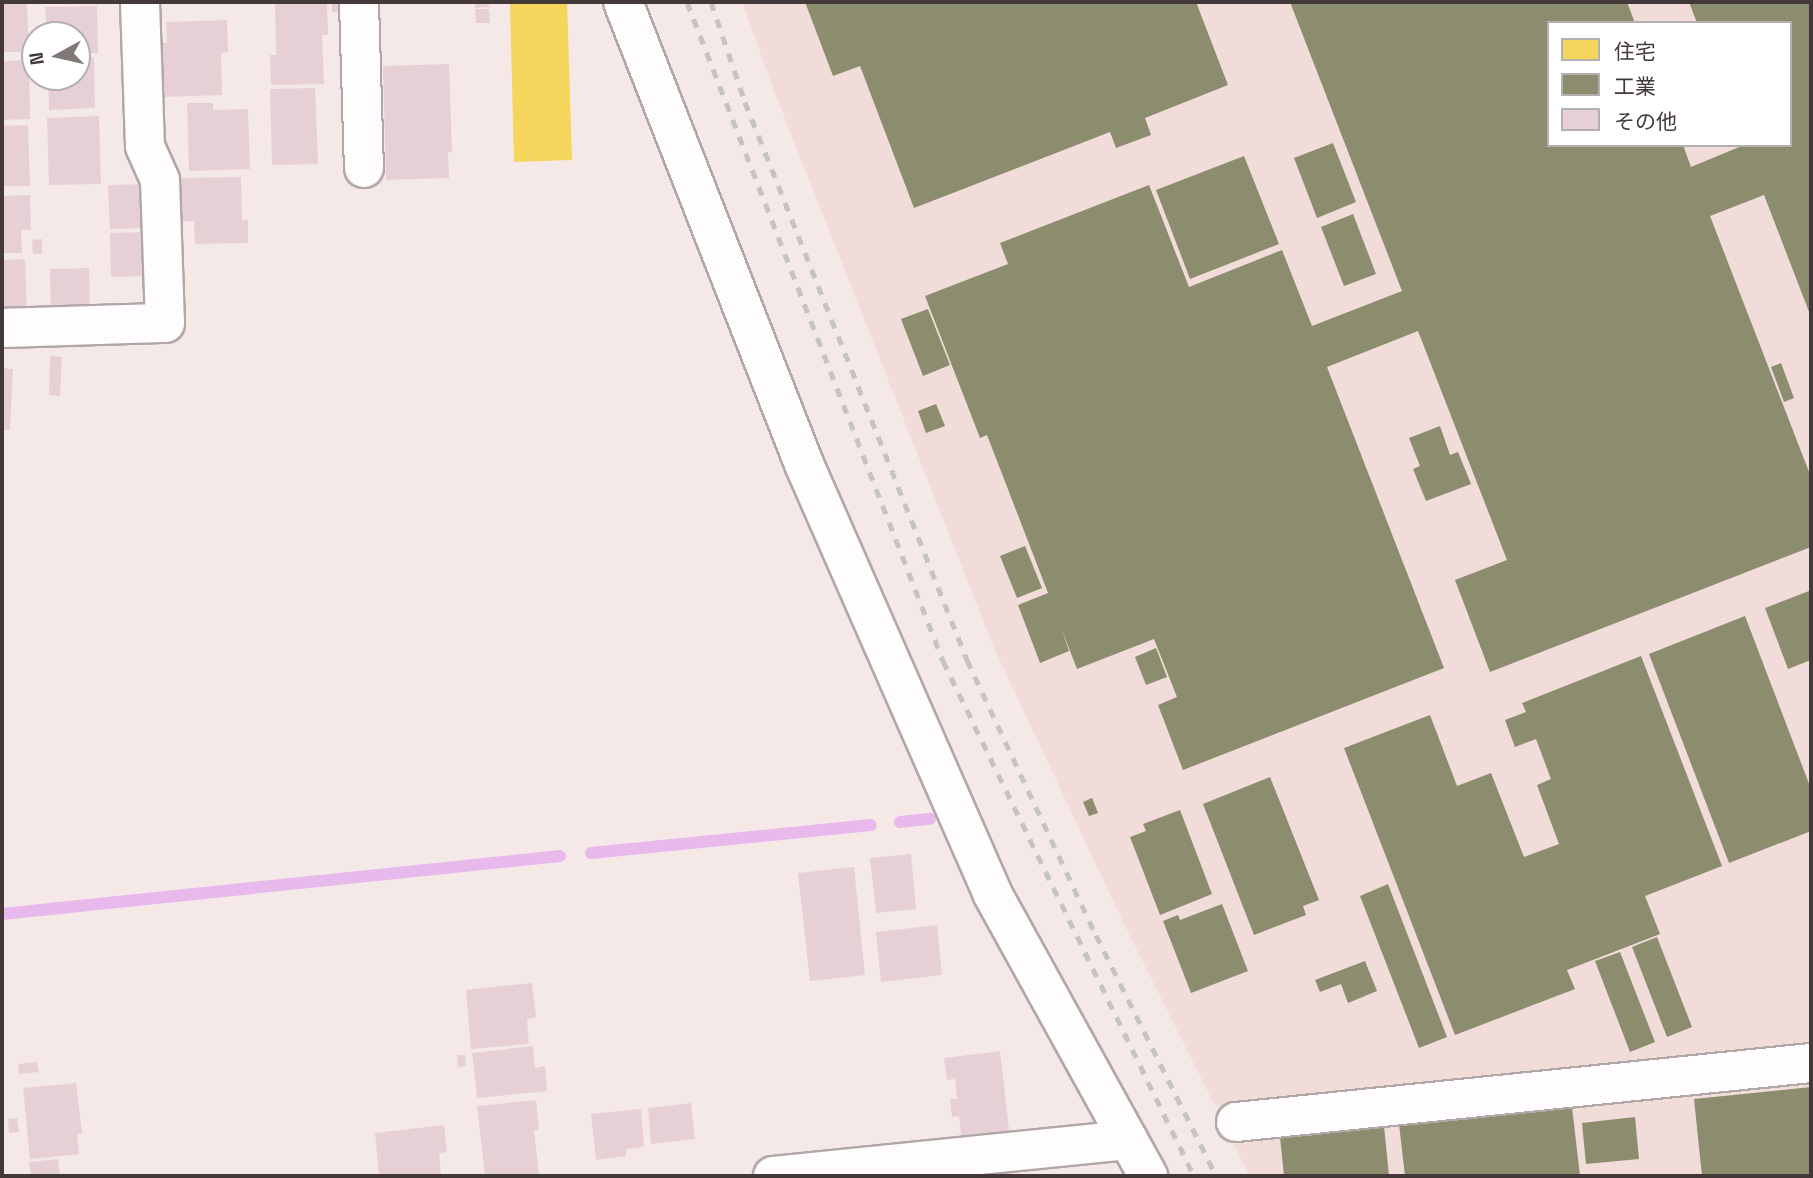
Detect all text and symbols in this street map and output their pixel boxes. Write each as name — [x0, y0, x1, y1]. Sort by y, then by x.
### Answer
north arrow — [21, 21, 91, 91]
legend — [1547, 21, 1792, 147]
text: 住宅 — [1614, 38, 1656, 65]
text: N — [23, 51, 50, 67]
text: 工業 — [1614, 73, 1656, 100]
text: その他 — [1614, 108, 1677, 135]

